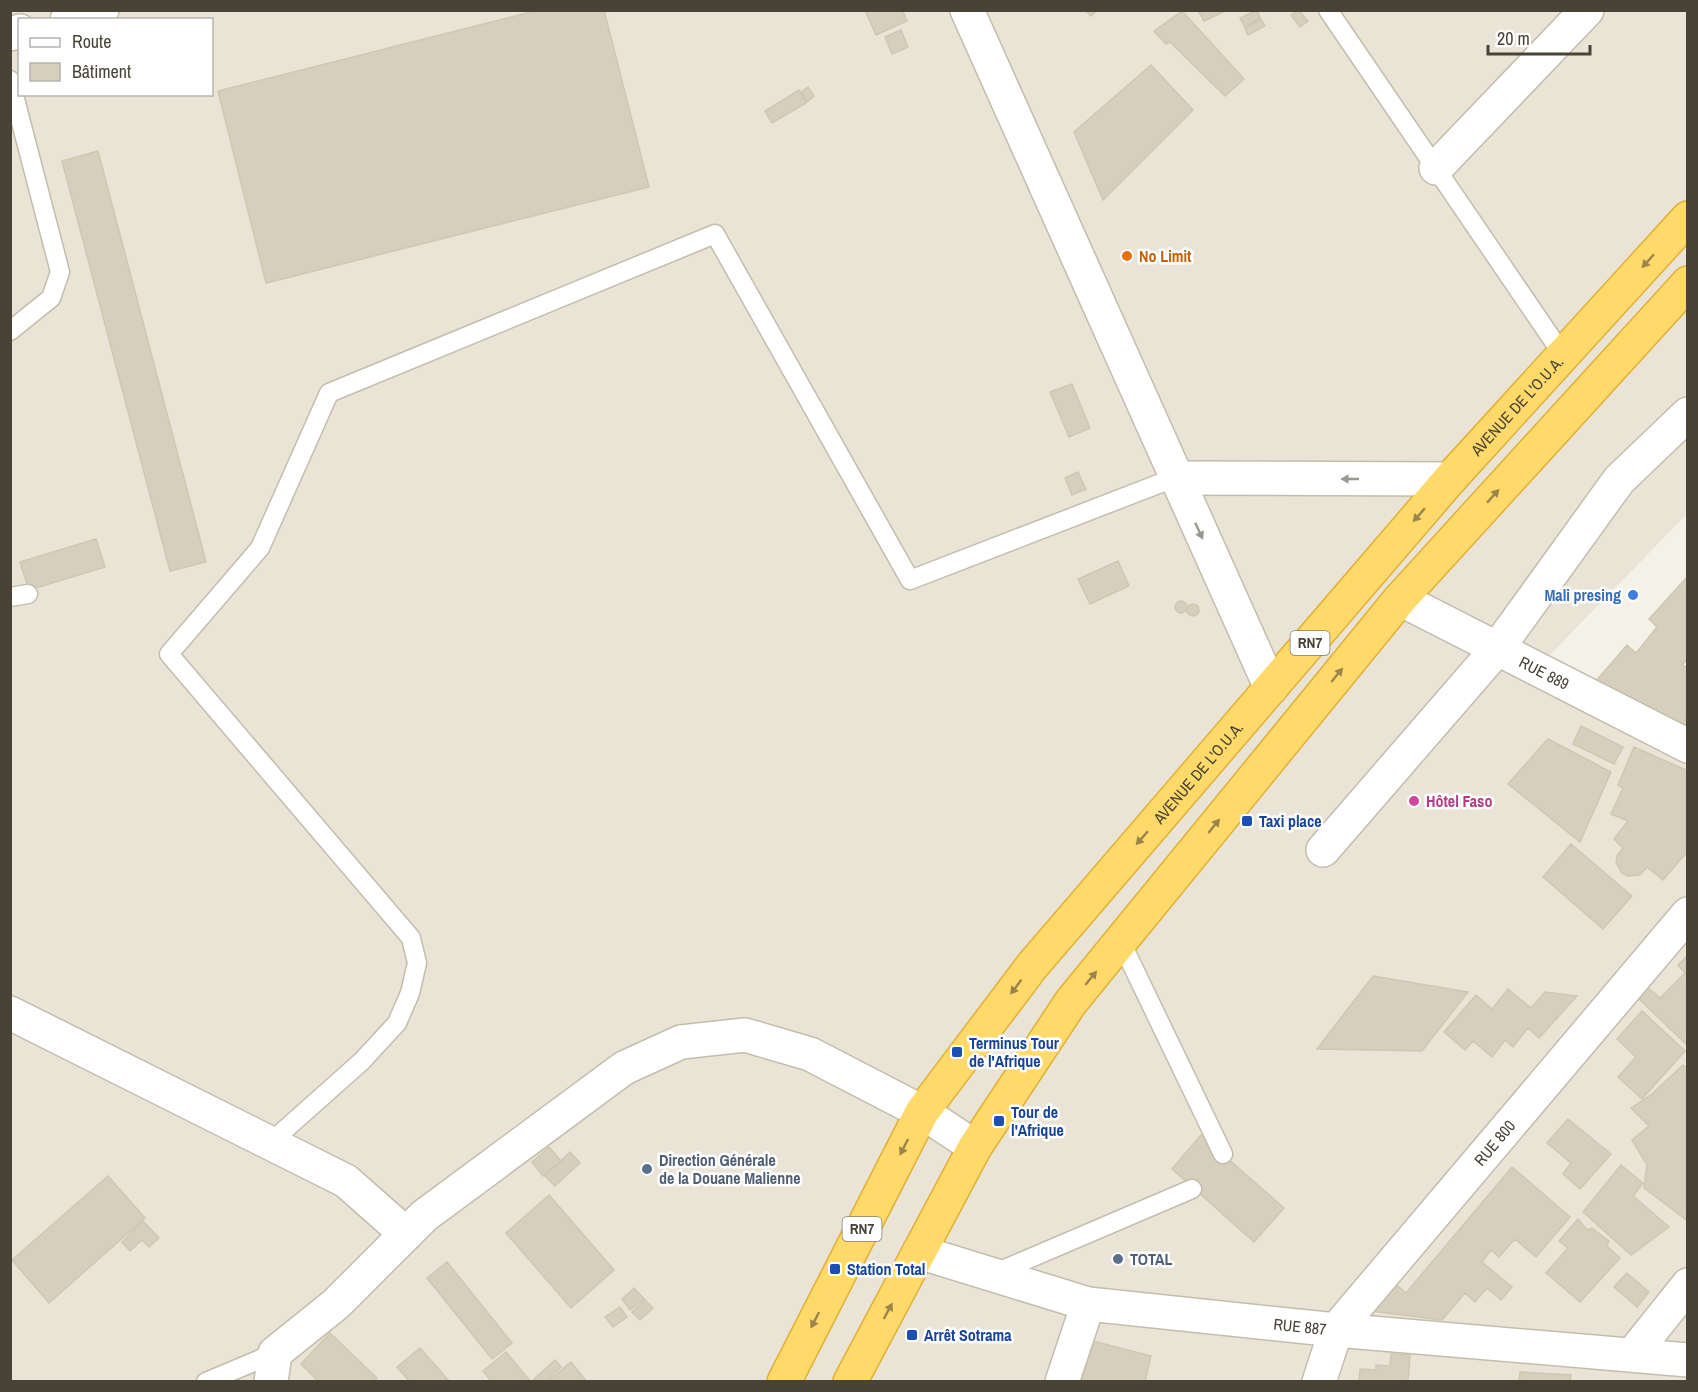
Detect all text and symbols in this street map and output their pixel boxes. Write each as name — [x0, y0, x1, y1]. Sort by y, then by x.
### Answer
legend — [18, 18, 213, 96]
scale bar — [1488, 18, 1590, 56]
text: 20 m — [1497, 26, 1530, 51]
text: Route — [72, 29, 111, 54]
text: Bâtiment — [72, 59, 131, 84]
place label: No Limit — [1139, 245, 1192, 267]
marker: No Limit — [1120, 249, 1134, 263]
one-way arrow — [1642, 253, 1655, 268]
street label: AVENUE DE L'O.U.A. — [1465, 351, 1568, 461]
one-way arrow — [1340, 474, 1359, 484]
one-way arrow — [1486, 489, 1500, 504]
one-way arrow — [1413, 507, 1426, 523]
one-way arrow — [1194, 523, 1203, 540]
place label: Mali presing — [1544, 584, 1621, 606]
marker: Mali presing — [1626, 588, 1640, 602]
road number: RN7 — [1290, 631, 1330, 655]
street label: RUE 889 — [1516, 651, 1573, 695]
one-way arrow — [1331, 667, 1344, 683]
street label: AVENUE DE L'O.U.A. — [1147, 717, 1248, 829]
place label: Hôtel Faso — [1426, 790, 1492, 812]
marker: Hôtel Faso — [1407, 794, 1421, 808]
place label: Taxi place — [1259, 810, 1322, 832]
marker: Taxi place — [1240, 814, 1254, 828]
one-way arrow — [1208, 819, 1220, 834]
one-way arrow — [1136, 830, 1149, 845]
one-way arrow — [1085, 970, 1097, 985]
one-way arrow — [1011, 980, 1023, 995]
place label: Terminus Tour de l'Afrique — [969, 1032, 1060, 1072]
marker: Terminus Tour de l'Afrique — [950, 1045, 964, 1059]
place label: Tour de l'Afrique — [1011, 1101, 1064, 1141]
marker: Tour de l'Afrique — [992, 1114, 1006, 1128]
street label: RUE 800 — [1469, 1115, 1520, 1170]
one-way arrow — [899, 1138, 909, 1155]
place label: Direction Générale de la Douane Malienne — [659, 1149, 800, 1189]
marker: Direction Générale de la Douane Malienne — [640, 1162, 654, 1176]
road number: RN7 — [842, 1217, 882, 1241]
place label: TOTAL — [1130, 1248, 1173, 1270]
marker: TOTAL — [1111, 1252, 1125, 1266]
place label: Station Total — [847, 1258, 926, 1280]
marker: Station Total — [828, 1262, 842, 1276]
one-way arrow — [883, 1303, 893, 1320]
one-way arrow — [810, 1312, 820, 1329]
street label: RUE 887 — [1272, 1313, 1328, 1340]
place label: Arrêt Sotrama — [924, 1324, 1012, 1346]
marker: Arrêt Sotrama — [905, 1328, 919, 1342]

